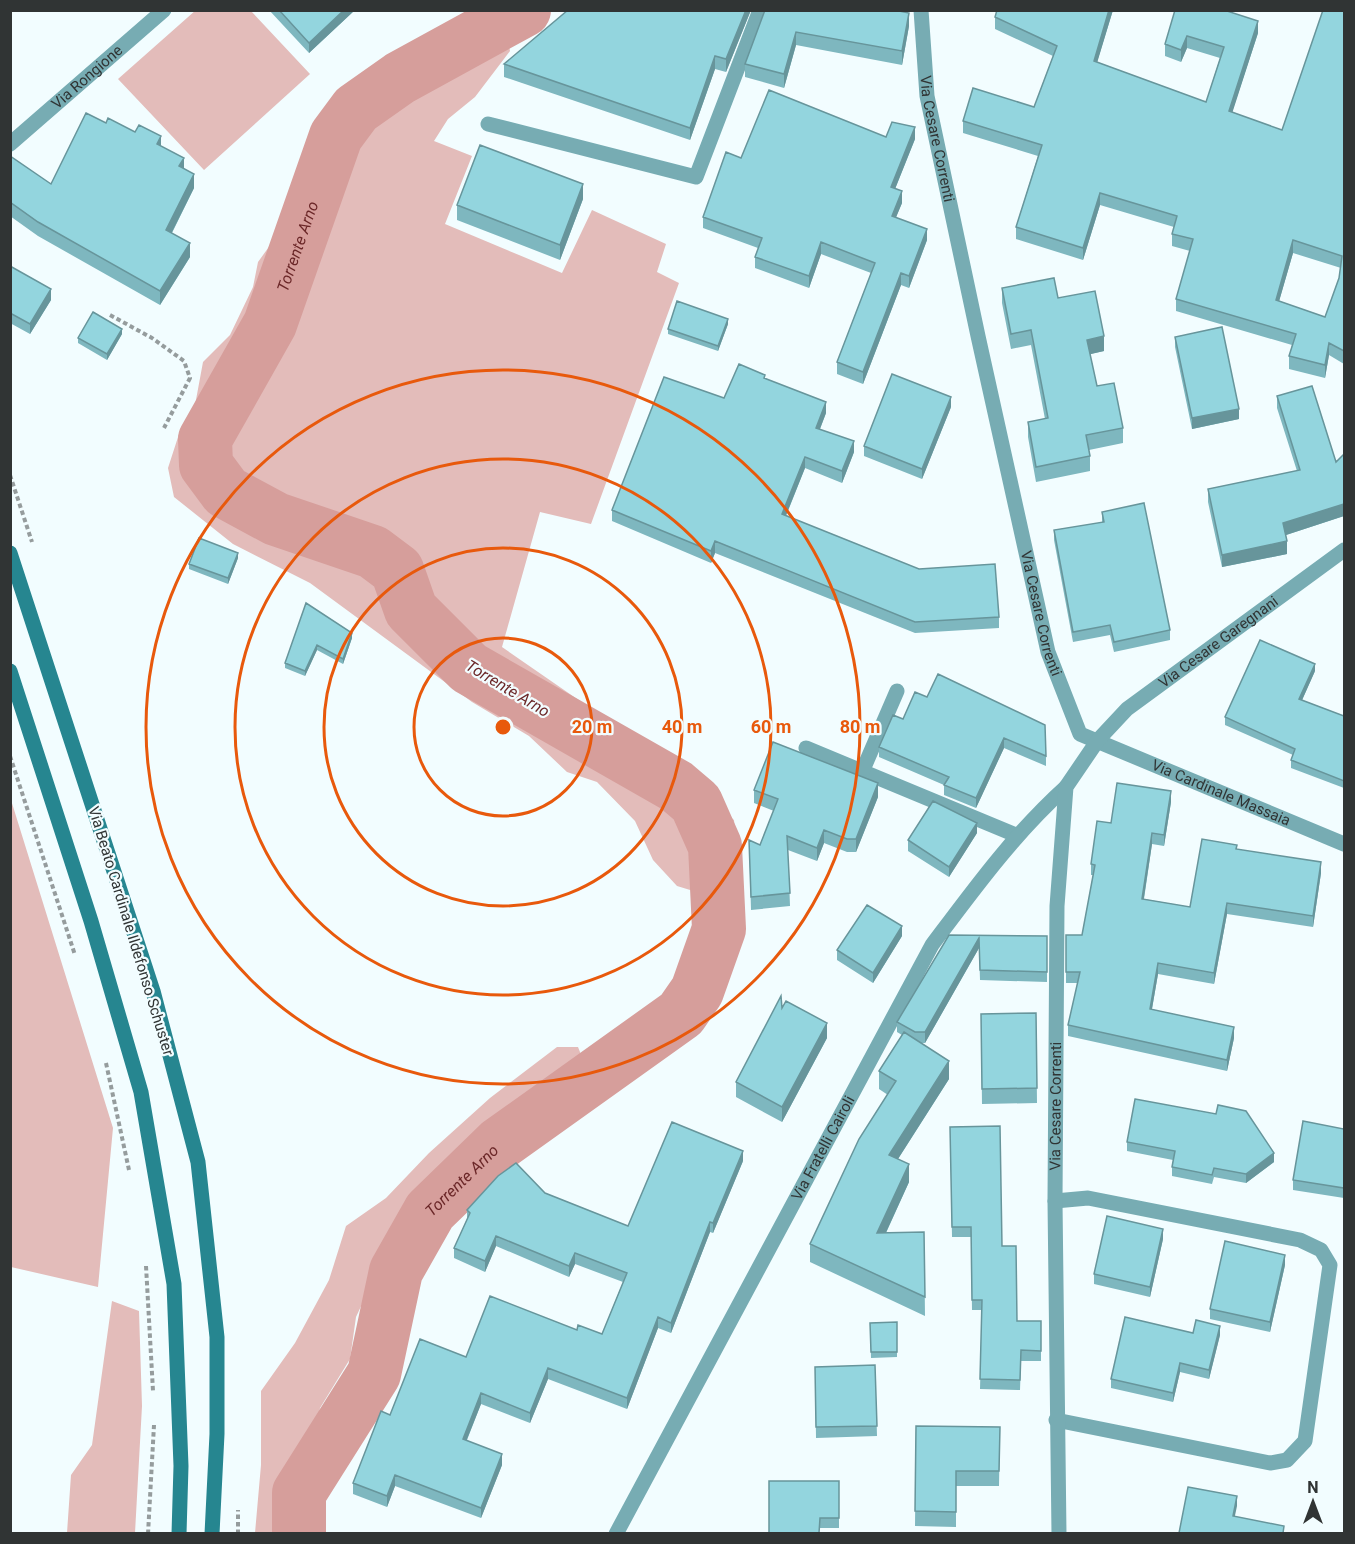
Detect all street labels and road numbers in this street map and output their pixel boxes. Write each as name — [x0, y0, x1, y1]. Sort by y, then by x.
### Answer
street label: Via Rongione — [48, 41, 126, 113]
street label: Via Cesare Correnti — [917, 75, 958, 204]
street label: Via Cesare Correnti — [1017, 549, 1066, 679]
street label: Via Cesare Garegnani — [1155, 592, 1282, 692]
street label: Via Cardinale Massaia — [1149, 756, 1293, 830]
street label: Via Beato Cardinale Ildefonso Schuster — [84, 804, 178, 1058]
street label: Via Cesare Correnti — [1046, 1042, 1065, 1170]
street label: Via Fratelli Cairoli — [788, 1093, 858, 1203]

